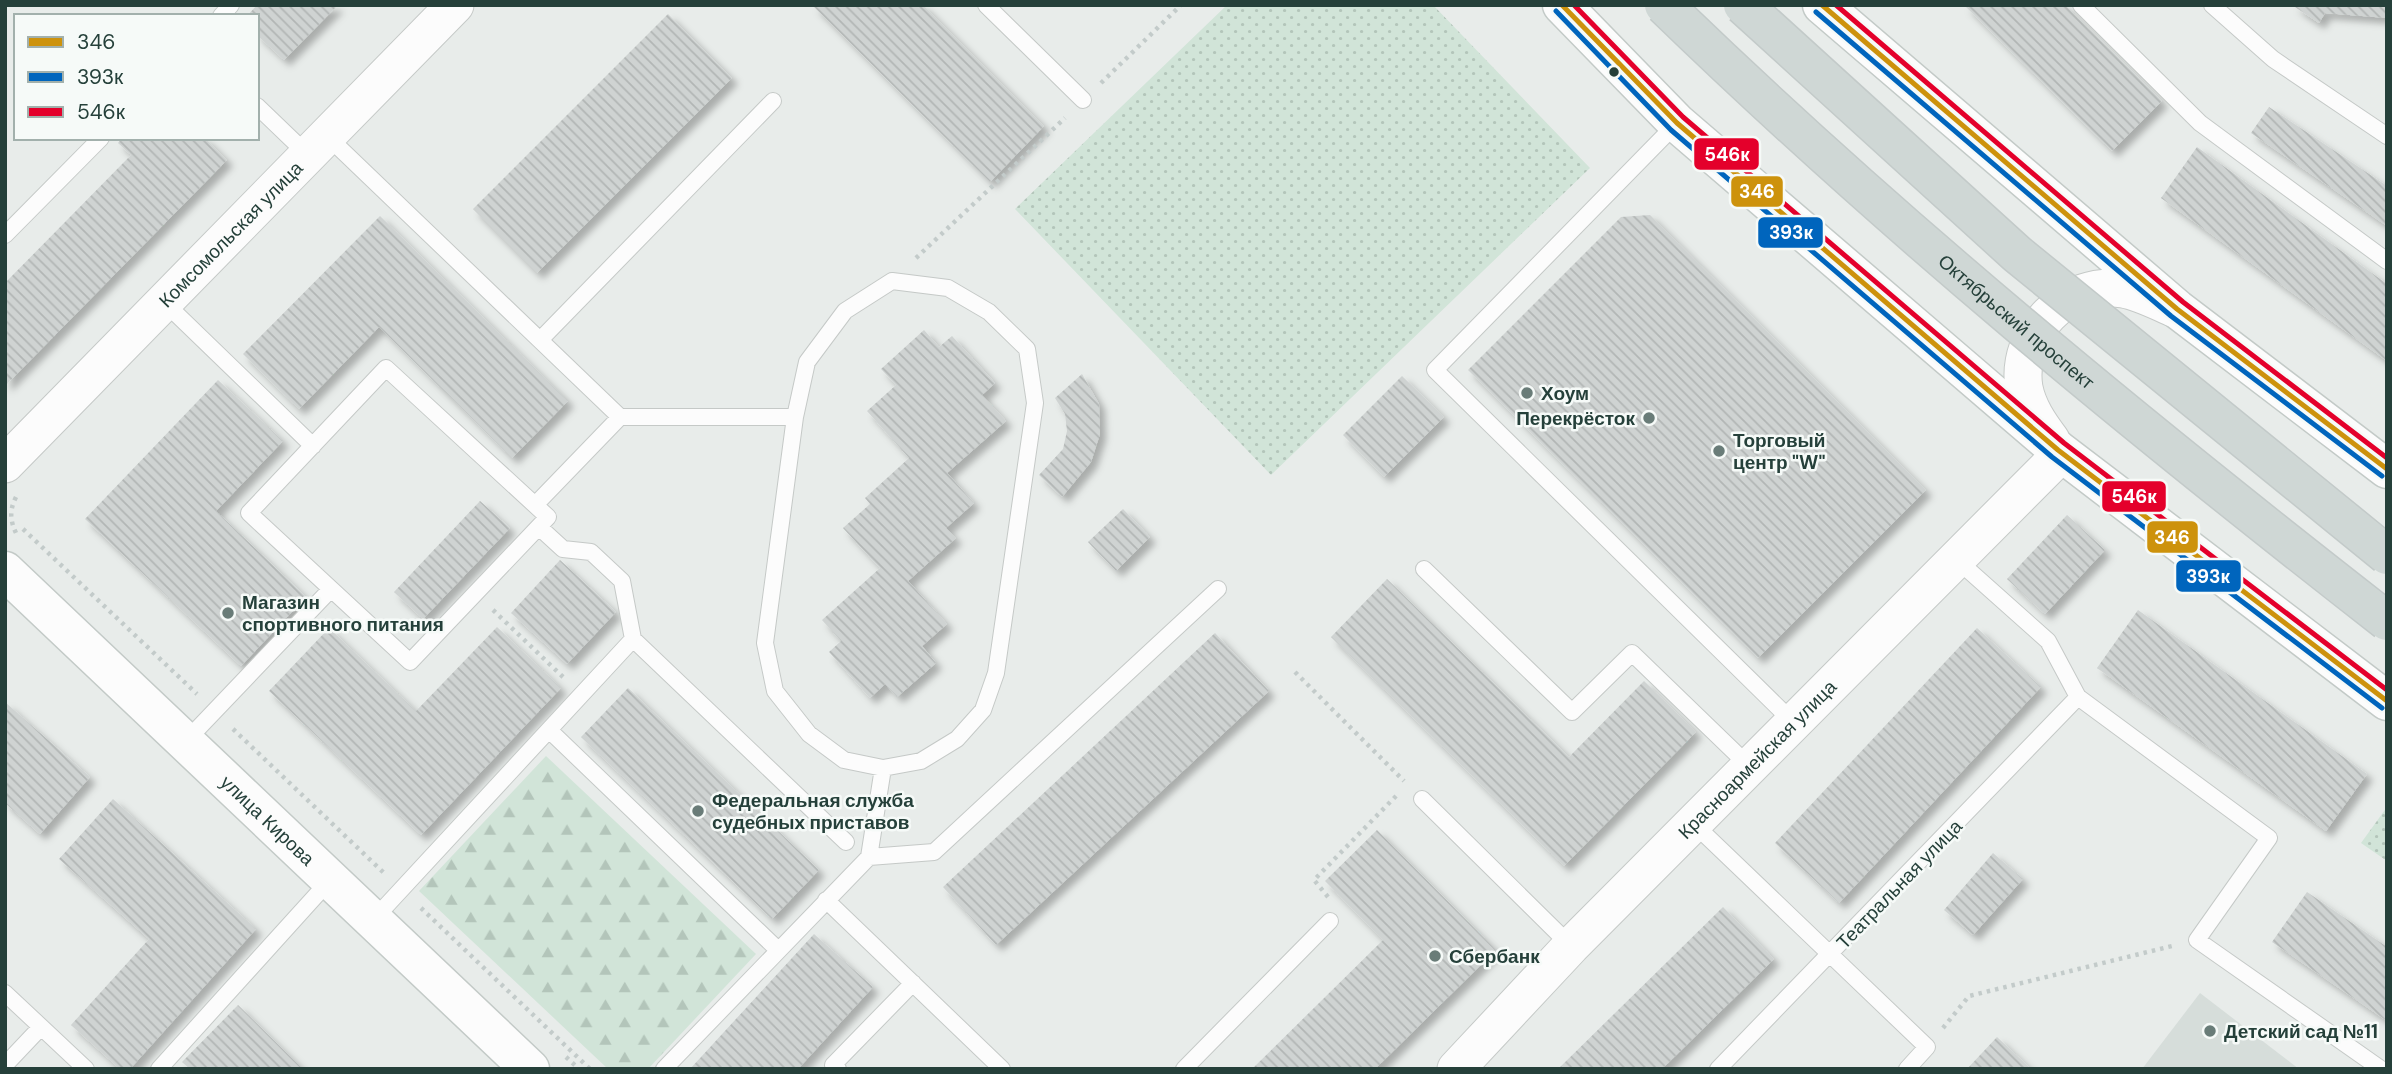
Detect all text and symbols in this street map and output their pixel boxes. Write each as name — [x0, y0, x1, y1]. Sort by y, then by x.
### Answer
legend — [14, 14, 259, 140]
text: 346 — [77, 28, 115, 56]
text: 393к — [77, 63, 124, 91]
unlabelled marker — [1607, 65, 1621, 79]
text: 546к — [77, 98, 126, 126]
line badge: 546к — [1693, 137, 1760, 171]
text: 546к — [1704, 142, 1750, 167]
street label: Комсомольская улица — [153, 155, 308, 313]
line badge: 346 — [1730, 175, 1784, 208]
text: 346 — [1739, 179, 1775, 204]
line badge: 393к — [1757, 216, 1824, 249]
text: 393к — [1769, 220, 1813, 245]
street label: Октябрьский проспект — [1933, 249, 2100, 395]
place label: Хоум — [1541, 381, 1589, 406]
marker: Хоум — [1519, 385, 1535, 401]
place label: Перекрёсток — [1516, 406, 1635, 431]
marker: Перекрёсток — [1641, 410, 1657, 426]
place label: Торговый центр "W" — [1733, 428, 1825, 475]
marker: Торговый центр "W" — [1711, 443, 1727, 459]
line badge: 546к — [2101, 480, 2167, 513]
text: 546к — [2111, 484, 2157, 509]
line badge: 346 — [2146, 520, 2199, 554]
text: 346 — [2154, 525, 2190, 550]
line badge: 393к — [2175, 559, 2242, 593]
text: 393к — [2186, 564, 2230, 589]
place label: Магазин спортивного питания — [242, 590, 444, 637]
marker: Магазин спортивного питания — [220, 605, 236, 621]
street label: Красноармейская улица — [1673, 674, 1842, 844]
street label: улица Кирова — [215, 770, 320, 871]
place label: Федеральная служба судебных приставов — [712, 788, 914, 835]
marker: Федеральная служба судебных приставов — [690, 803, 706, 819]
street label: Театральная улица — [1831, 814, 1968, 954]
place label: Сбербанк — [1449, 944, 1540, 969]
marker: Сбербанк — [1427, 948, 1443, 964]
place label: Детский сад №11 — [2224, 1019, 2378, 1044]
marker: Детский сад №11 — [2202, 1023, 2218, 1039]

